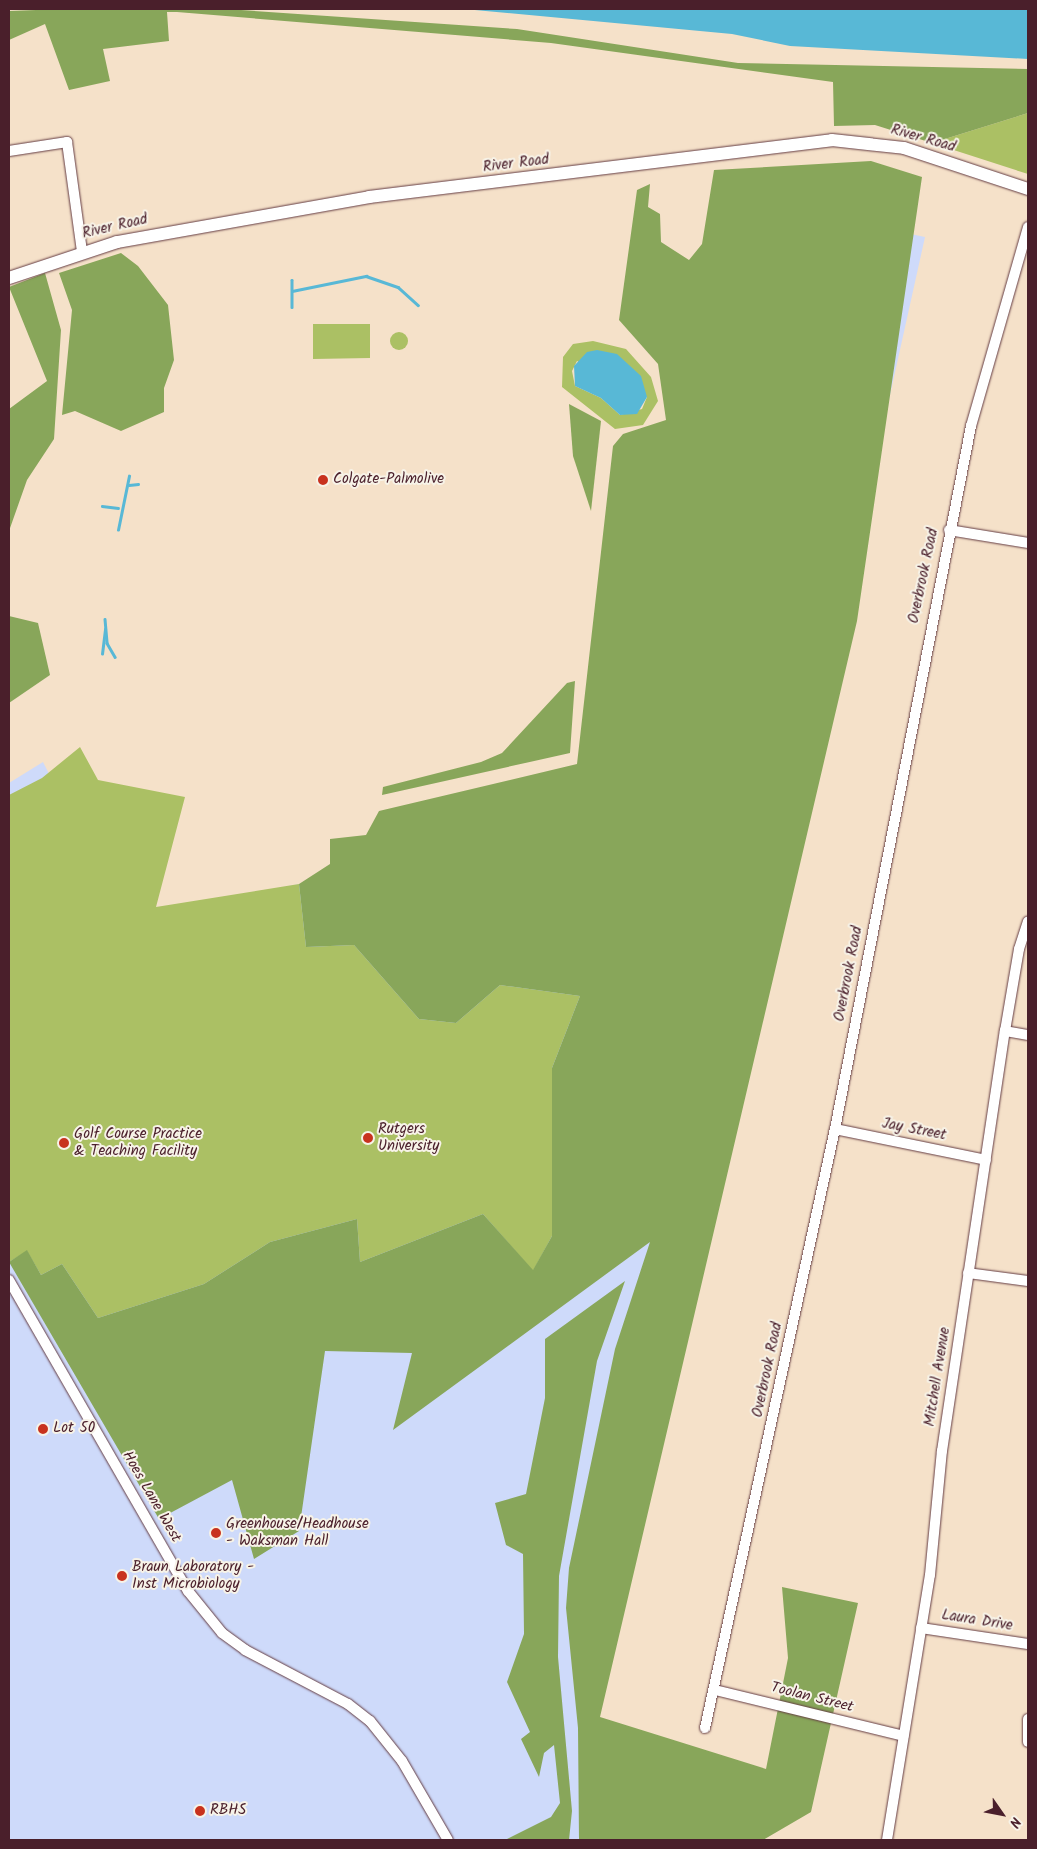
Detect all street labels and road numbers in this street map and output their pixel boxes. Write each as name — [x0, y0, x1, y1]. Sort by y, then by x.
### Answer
street label: River Road — [889, 121, 957, 157]
street label: River Road — [482, 151, 550, 177]
street label: River Road — [81, 211, 149, 243]
street label: Overbrook Road — [905, 527, 943, 625]
street label: Overbrook Road — [831, 925, 867, 1023]
street label: Jay Street — [880, 1115, 948, 1145]
street label: Overbrook Road — [749, 1321, 787, 1419]
street label: Mitchell Avenue — [921, 1326, 955, 1428]
street label: Hoes Lane West — [118, 1448, 184, 1546]
street label: Laura Drive — [940, 1606, 1014, 1636]
street label: Toolan Street — [769, 1679, 855, 1717]

